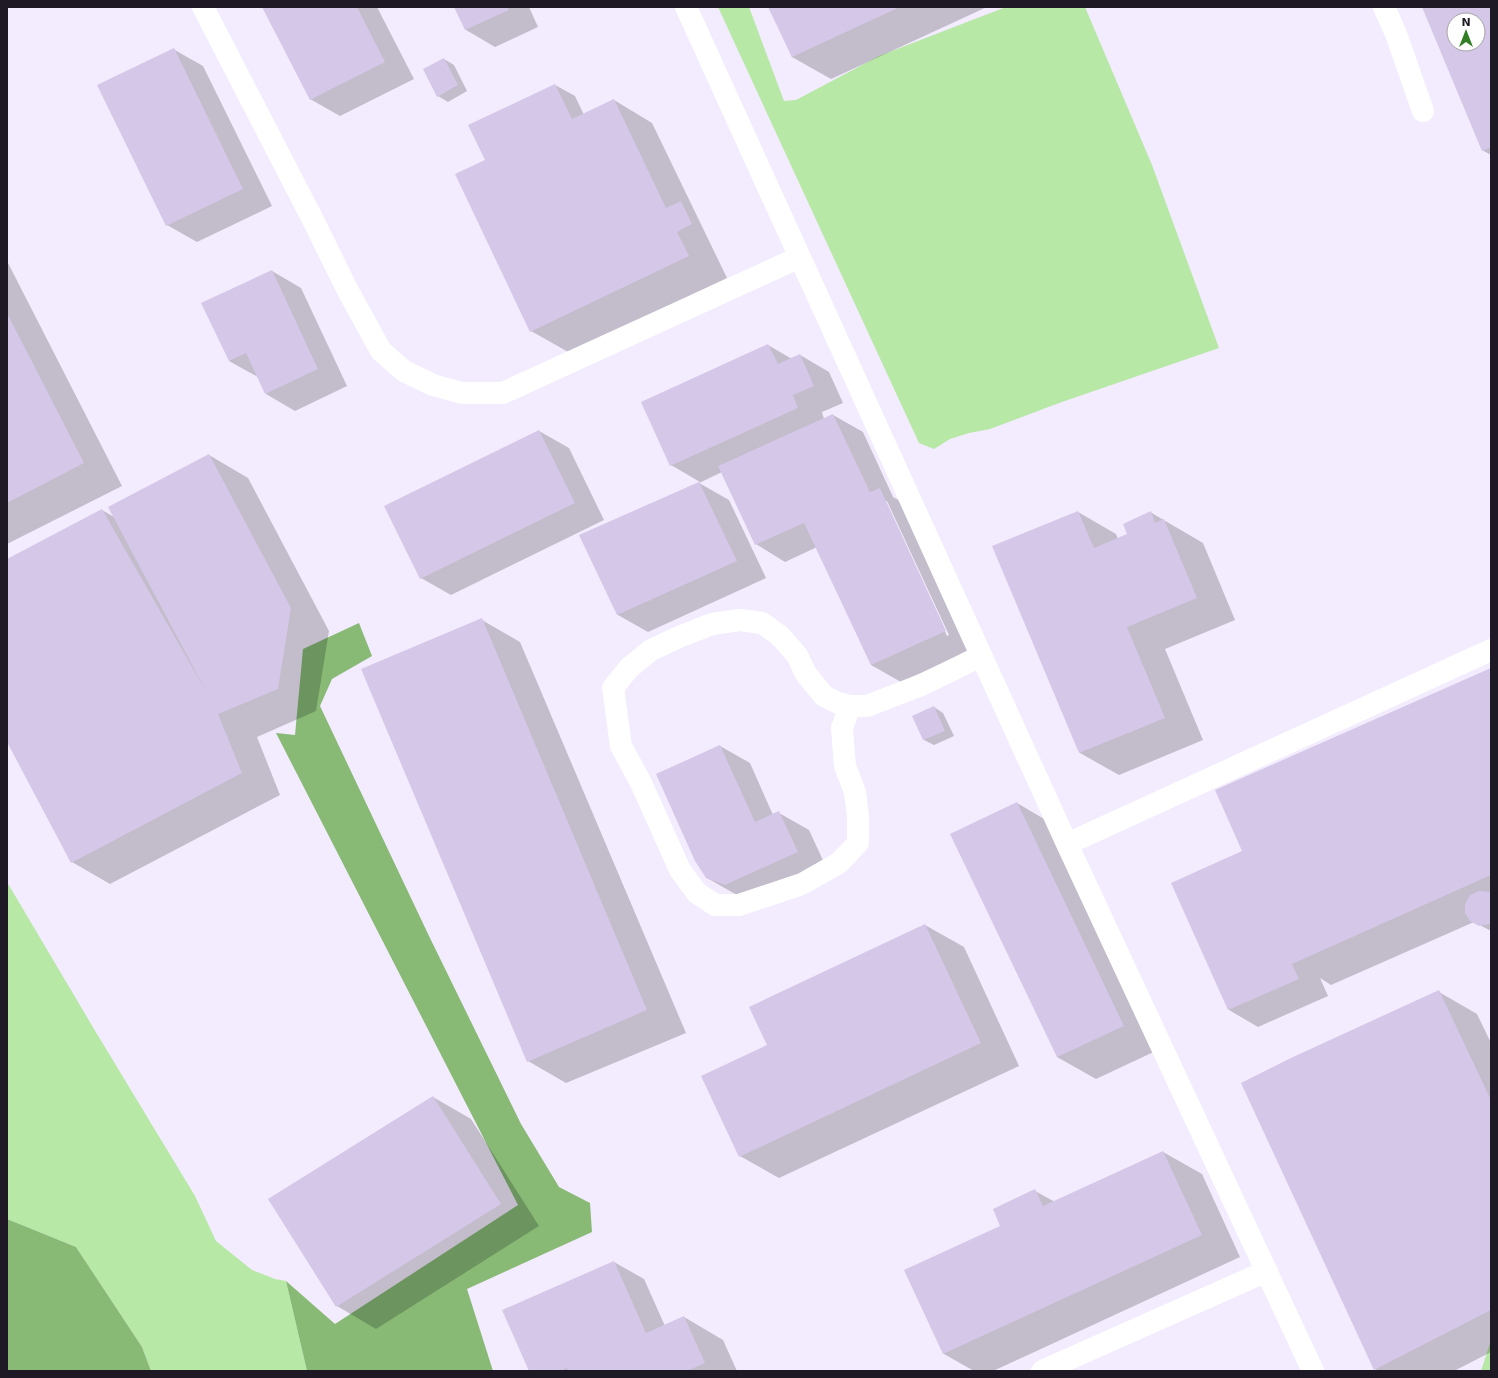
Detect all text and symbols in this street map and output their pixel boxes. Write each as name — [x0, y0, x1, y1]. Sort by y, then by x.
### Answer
north arrow — [1446, 12, 1486, 52]
text: N — [1461, 16, 1471, 29]

